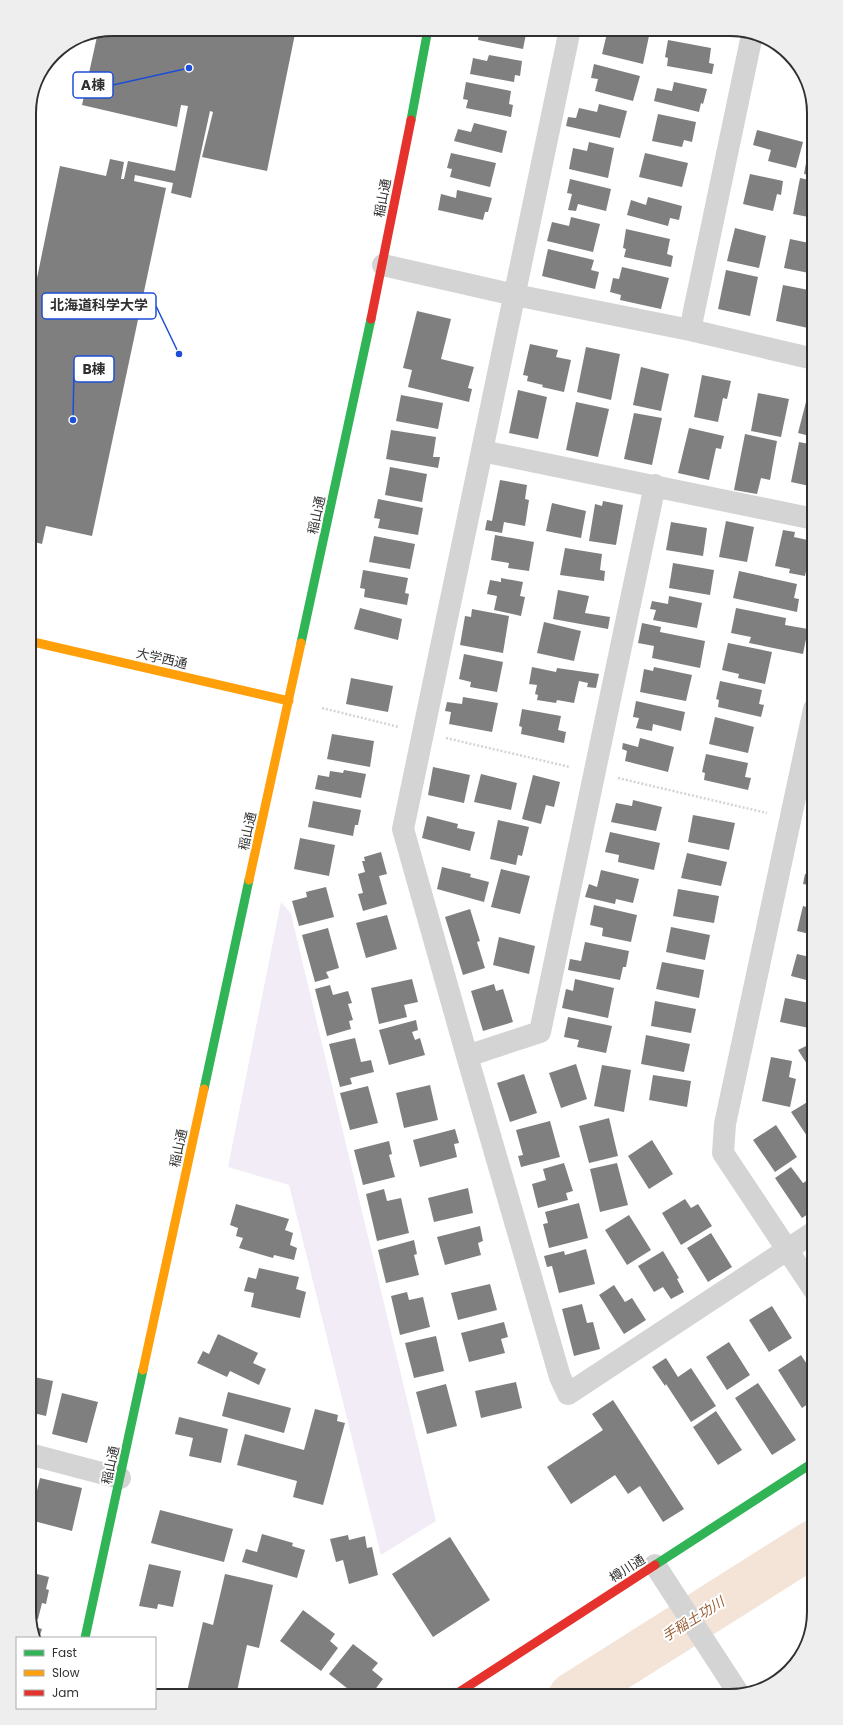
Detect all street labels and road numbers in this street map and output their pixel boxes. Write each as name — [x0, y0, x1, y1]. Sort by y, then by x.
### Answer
street label: 稲山通 — [369, 177, 396, 219]
street label: 稲山通 — [303, 494, 330, 536]
street label: 大学西通 — [134, 643, 189, 674]
street label: 稲山通 — [234, 810, 261, 852]
street label: 稲山通 — [165, 1127, 192, 1169]
street label: 稲山通 — [97, 1444, 124, 1486]
street label: 樽川通 — [606, 1550, 649, 1587]

